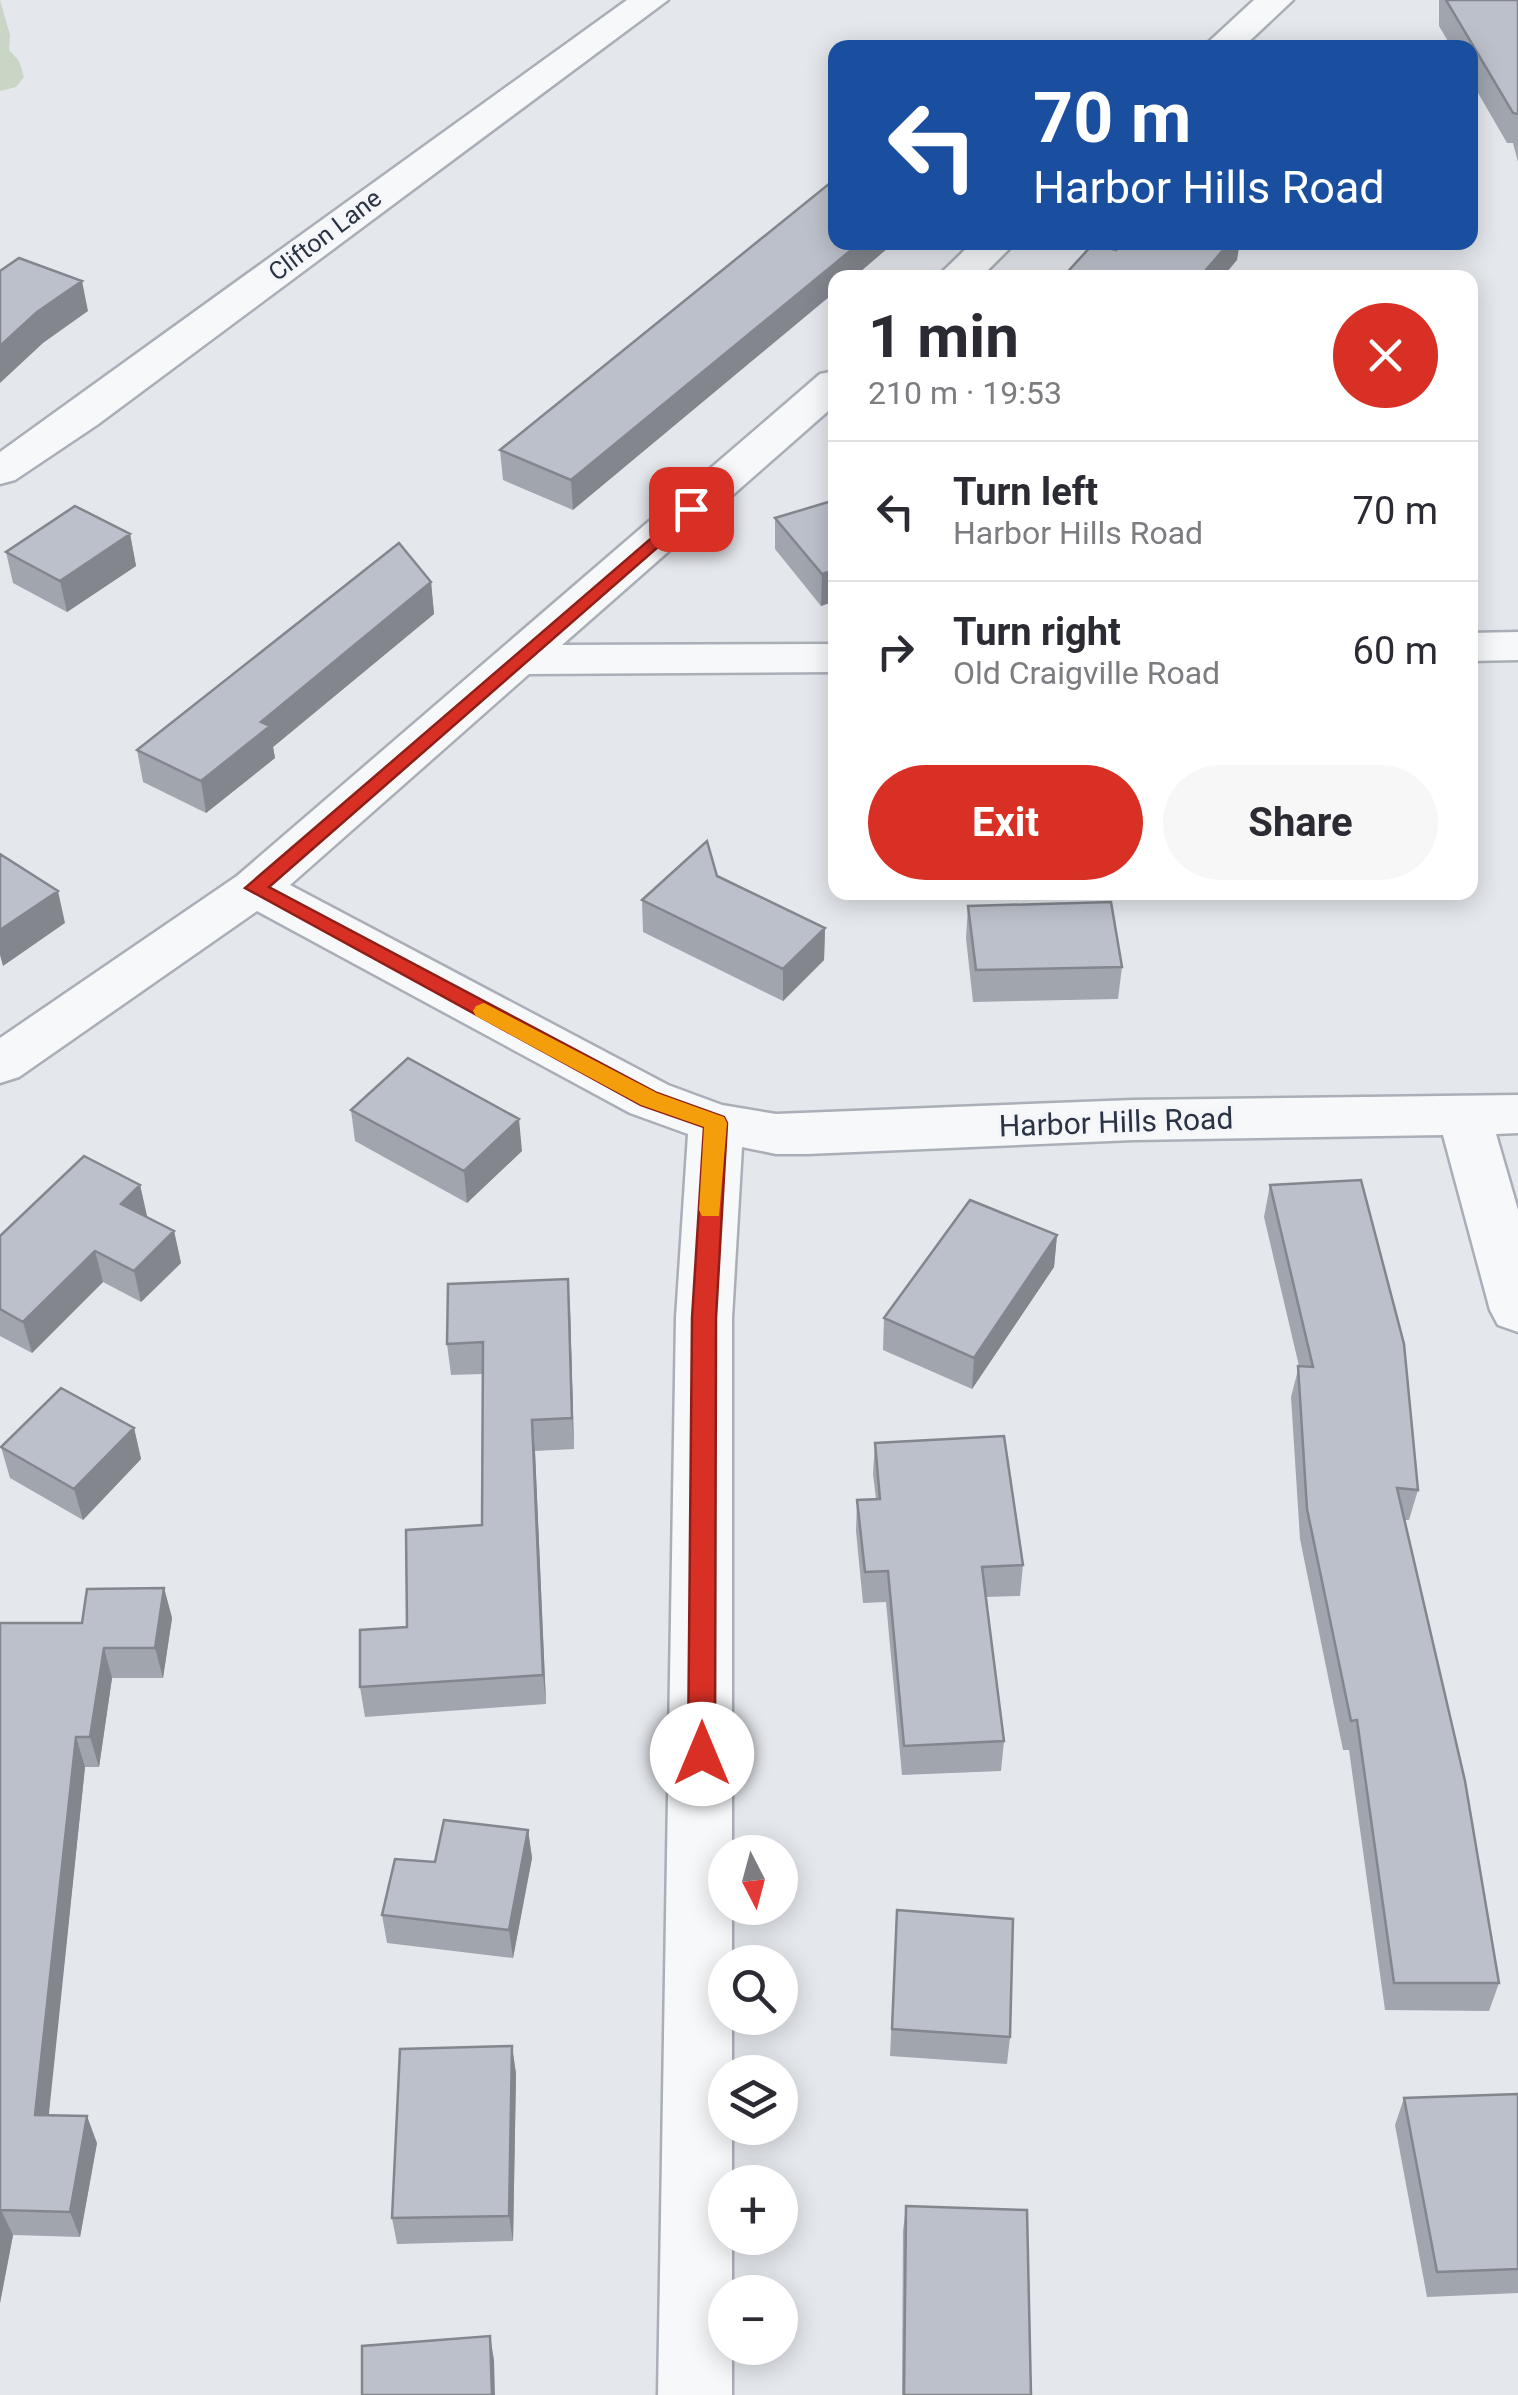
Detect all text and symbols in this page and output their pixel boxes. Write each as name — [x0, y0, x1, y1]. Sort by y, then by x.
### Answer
text: 70 m — [1033, 77, 1191, 159]
icon: left — [868, 80, 998, 210]
text: Harbor Hills Road — [1033, 161, 1385, 214]
street label: Clifton Lane — [263, 183, 387, 287]
text: 1 min — [868, 301, 1019, 372]
button: close — [1333, 303, 1438, 408]
text: 210 m · 19:53 — [868, 374, 1062, 412]
pin — [649, 467, 734, 552]
text: Turn left — [953, 470, 1098, 514]
icon: arrive — [664, 482, 719, 537]
icon: left — [868, 484, 923, 539]
text: 70 m — [1353, 489, 1438, 533]
text: Harbor Hills Road — [953, 514, 1203, 552]
text: Turn right — [953, 610, 1121, 654]
icon: right — [868, 624, 923, 679]
text: 60 m — [1353, 629, 1438, 673]
text: Old Craigville Road — [953, 654, 1220, 692]
button: Exit — [868, 765, 1143, 880]
button: Share — [1163, 765, 1438, 880]
street label: Harbor Hills Road — [998, 1100, 1234, 1144]
position arrow — [650, 1702, 754, 1806]
north arrow — [708, 1835, 798, 1925]
map controls — [708, 1835, 798, 2365]
button: search — [708, 1945, 798, 2035]
button: layers — [708, 2055, 798, 2145]
button: + — [708, 2165, 798, 2255]
button: − — [708, 2275, 798, 2365]

